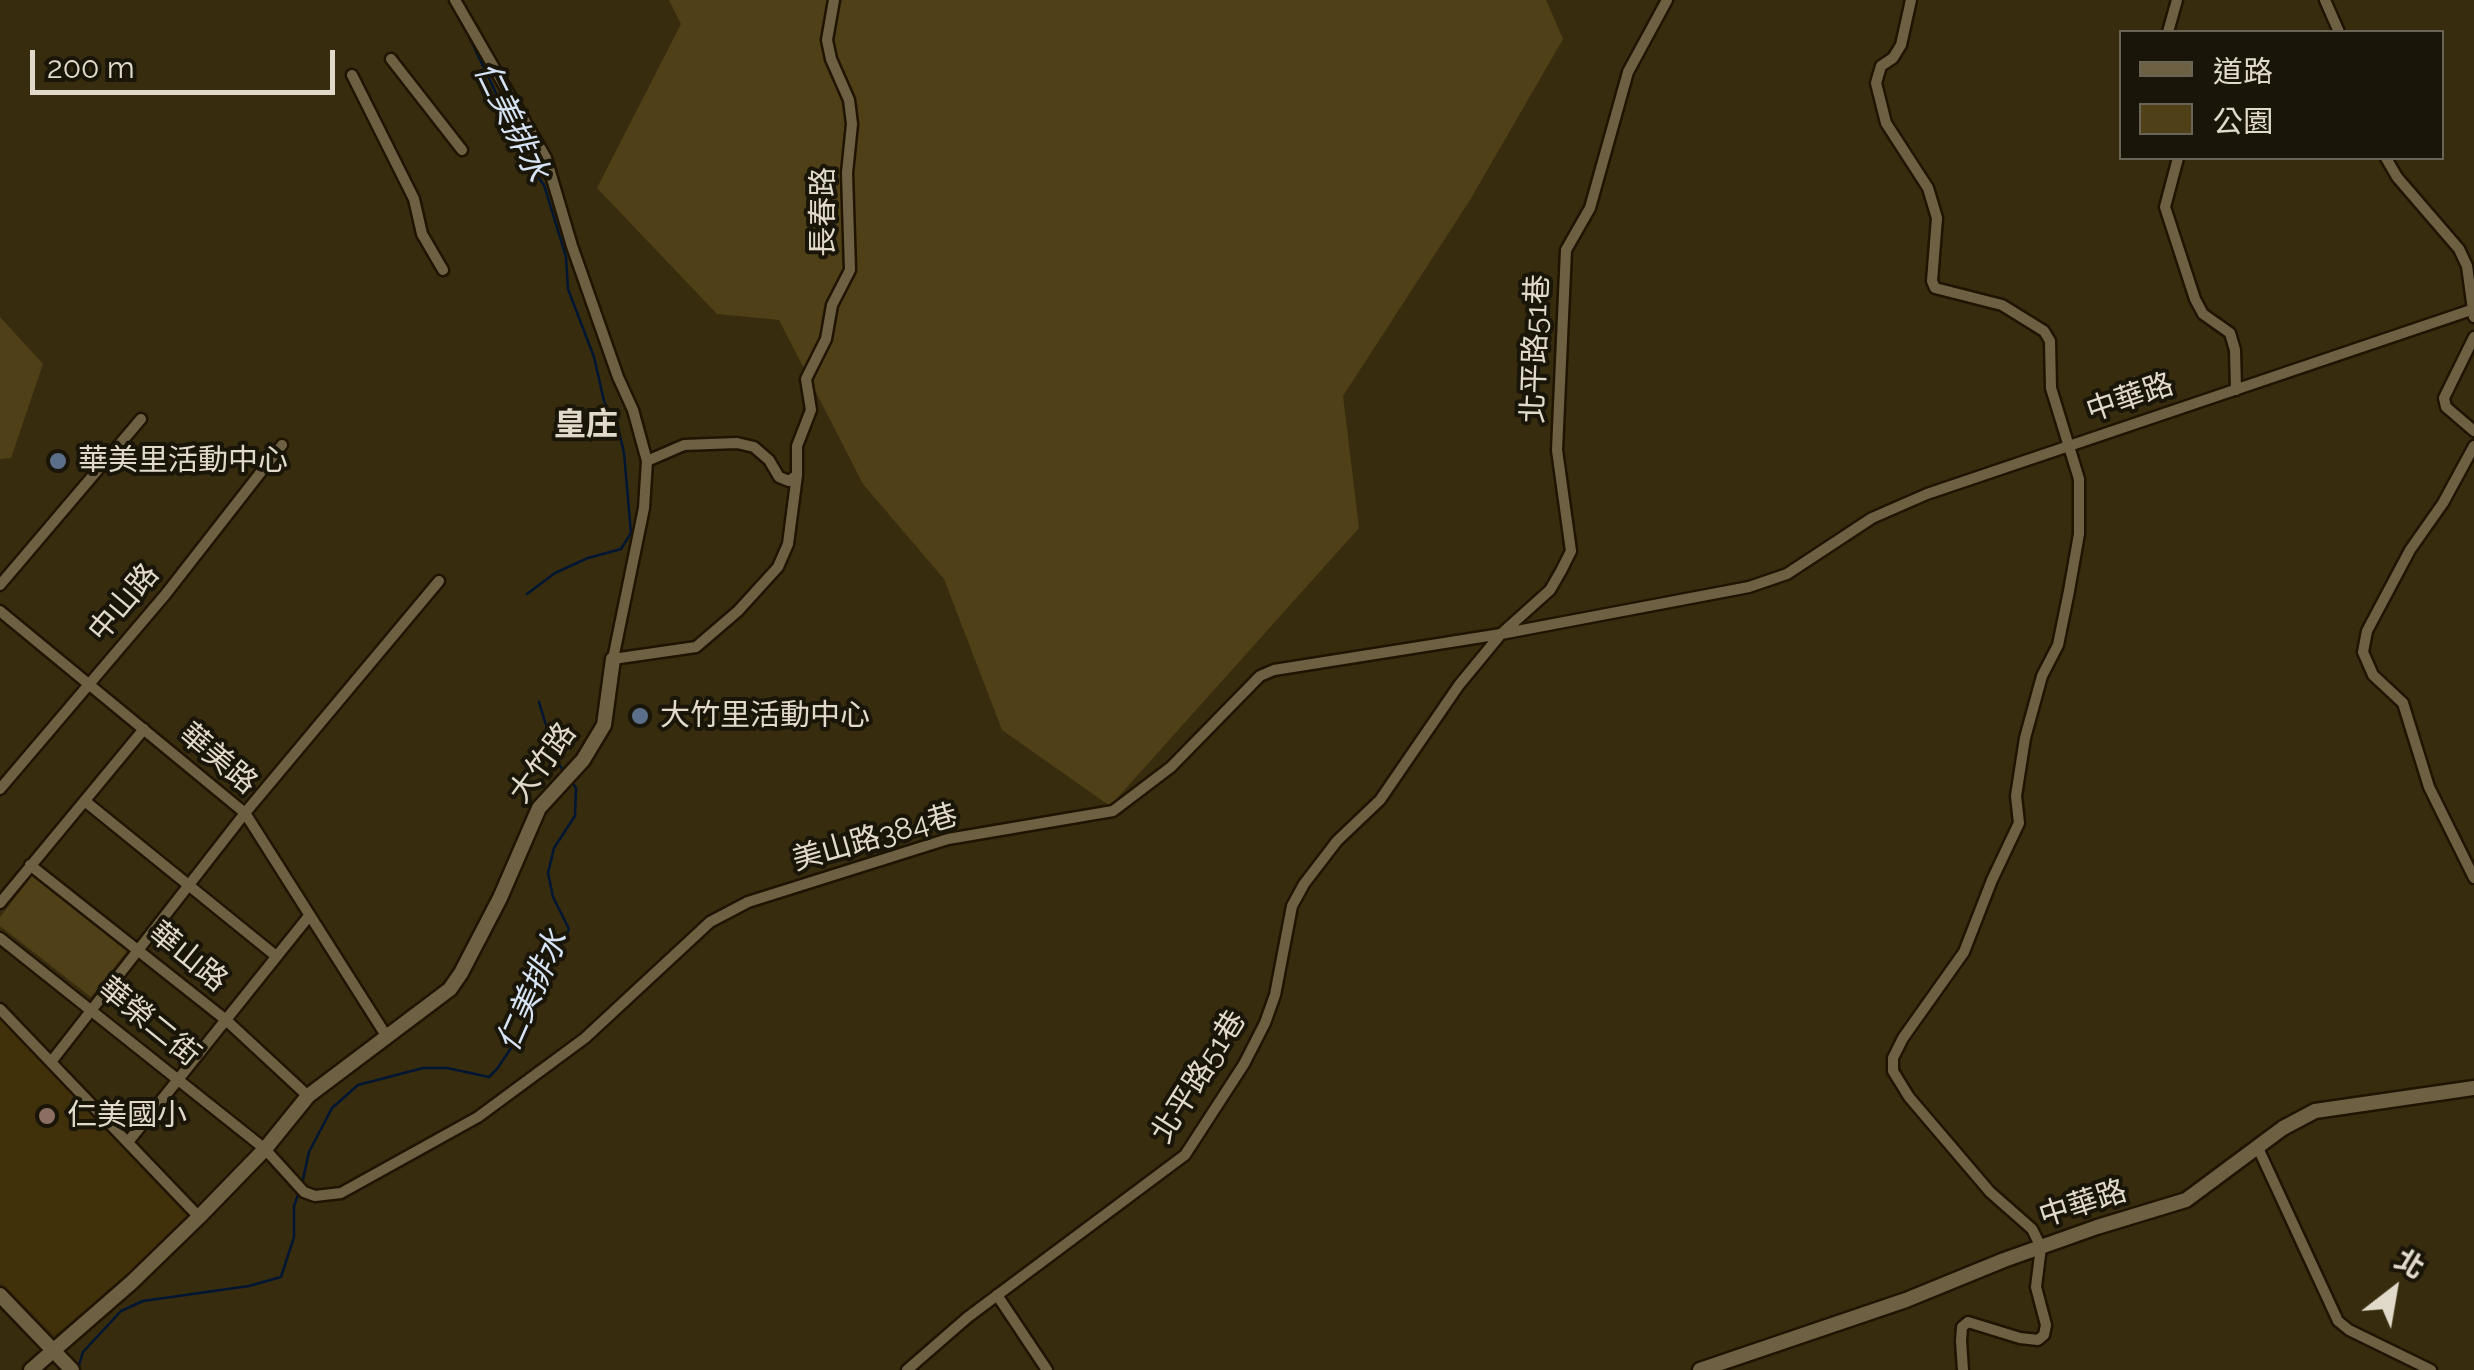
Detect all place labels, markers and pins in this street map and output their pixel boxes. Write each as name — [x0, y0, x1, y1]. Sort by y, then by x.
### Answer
place label: 華美里活動中心 — [78, 443, 288, 479]
marker: 華美里活動中心 — [47, 450, 69, 472]
place label: 大竹里活動中心 — [660, 698, 870, 734]
marker: 大竹里活動中心 — [629, 705, 651, 727]
place label: 仁美國小 — [67, 1098, 187, 1134]
marker: 仁美國小 — [36, 1105, 58, 1127]

